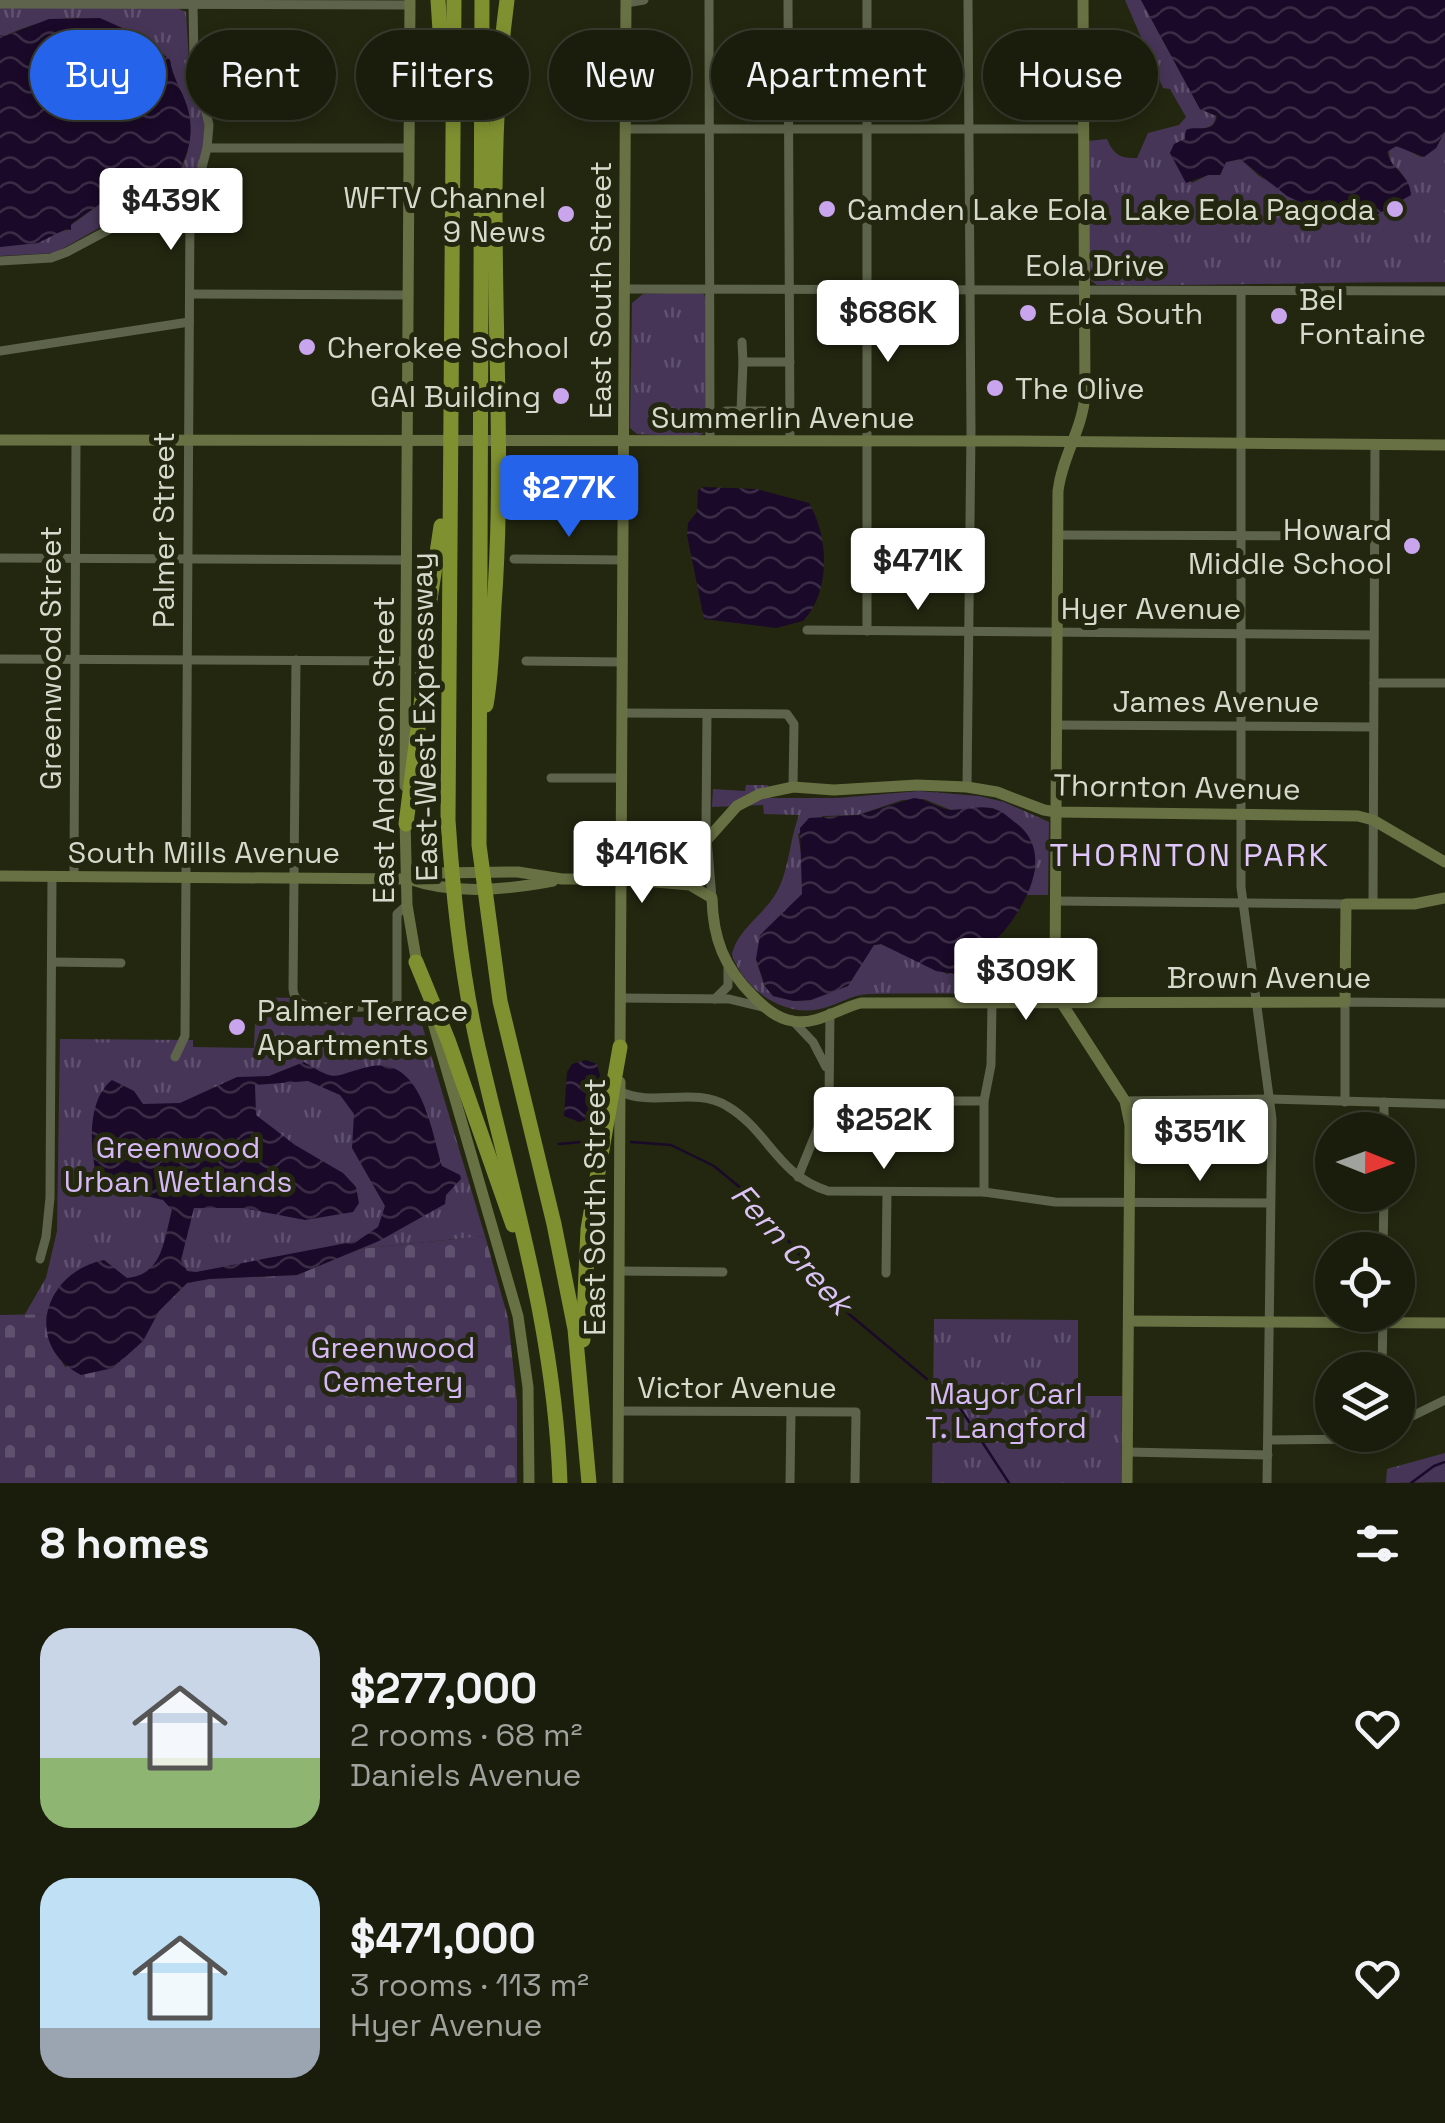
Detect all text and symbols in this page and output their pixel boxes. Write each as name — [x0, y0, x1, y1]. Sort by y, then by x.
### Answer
chip: Buy — [30, 30, 166, 120]
chip: Rent — [186, 30, 336, 120]
chip: Filters — [356, 30, 529, 120]
chip: New — [549, 30, 691, 120]
chip: Apartment — [711, 30, 963, 120]
chip: House — [983, 30, 1158, 120]
street label: East South Street — [581, 161, 620, 419]
pin: $439K — [101, 168, 241, 253]
place label: WFTV Channel 9 News — [343, 178, 546, 251]
text: $439K — [121, 180, 221, 220]
place label: Camden Lake Eola — [847, 190, 1107, 229]
place label: Lake Eola Pagoda — [1124, 190, 1375, 229]
marker: Camden Lake Eola — [816, 198, 838, 220]
marker: Lake Eola Pagoda — [1384, 198, 1406, 220]
marker: WFTV Channel 9 News — [555, 203, 577, 225]
street label: Eola Drive — [1025, 246, 1165, 285]
pin: $686K — [818, 280, 958, 365]
place label: Bel Fontaine — [1299, 280, 1426, 353]
text: $686K — [839, 292, 937, 332]
place label: Eola South — [1048, 294, 1203, 333]
marker: Eola South — [1017, 302, 1039, 324]
marker: Bel Fontaine — [1268, 305, 1290, 327]
place label: Cherokee School — [327, 328, 569, 367]
marker: Cherokee School — [296, 336, 318, 358]
place label: The Olive — [1015, 369, 1145, 408]
place label: GAI Building — [370, 377, 541, 416]
marker: The Olive — [984, 377, 1006, 399]
marker: GAI Building — [550, 385, 572, 407]
street label: Summerlin Avenue — [651, 398, 915, 437]
street label: Palmer Street — [144, 432, 183, 628]
pin: $277K — [499, 455, 639, 540]
text: $277K — [522, 467, 616, 507]
place label: Howard Middle School — [1188, 510, 1392, 583]
street label: Greenwood Street — [31, 526, 70, 790]
pin: $471K — [848, 528, 988, 613]
marker: Howard Middle School — [1401, 535, 1423, 557]
text: $471K — [873, 540, 963, 580]
street label: East-West Expressway — [402, 552, 446, 882]
street label: Hyer Avenue — [1061, 589, 1241, 628]
street label: East Anderson Street — [364, 596, 403, 904]
street label: James Avenue — [1113, 682, 1319, 721]
street label: Thornton Avenue — [1053, 765, 1301, 809]
pin: $416K — [572, 821, 712, 906]
street label: South Mills Avenue — [68, 833, 340, 872]
text: $416K — [596, 833, 688, 873]
district label: THORNTON PARK — [1049, 835, 1331, 875]
pin: $309K — [956, 938, 1096, 1023]
text: $309K — [976, 950, 1076, 990]
street label: Brown Avenue — [1167, 958, 1371, 997]
place label: Palmer Terrace Apartments — [257, 991, 468, 1064]
marker: Palmer Terrace Apartments — [226, 1016, 248, 1038]
street label: East South Street — [575, 1078, 614, 1336]
pin: $252K — [814, 1087, 954, 1172]
text: $252K — [836, 1099, 932, 1139]
pin: $351K — [1130, 1099, 1270, 1184]
text: $351K — [1154, 1111, 1246, 1151]
north arrow — [1315, 1112, 1415, 1212]
map controls — [1315, 1112, 1415, 1452]
park label: Greenwood Urban Wetlands — [64, 1128, 292, 1201]
water label: Fern Creek — [723, 1175, 864, 1326]
button: locate — [1315, 1232, 1415, 1332]
park label: Greenwood Cemetery — [311, 1328, 475, 1401]
button: layers — [1315, 1352, 1415, 1452]
street label: Victor Avenue — [637, 1368, 837, 1407]
park label: Mayor Carl T. Langford — [925, 1374, 1087, 1447]
icon: filters — [1350, 1516, 1405, 1571]
text: 8 homes — [40, 1517, 210, 1570]
text: $277,000 — [350, 1662, 537, 1715]
icon: home — [120, 1668, 240, 1788]
icon: heart — [1350, 1701, 1405, 1756]
text: 2 rooms · 68 m² — [350, 1715, 582, 1755]
text: Daniels Avenue — [350, 1755, 582, 1795]
text: $471,000 — [350, 1912, 536, 1965]
icon: home — [120, 1918, 240, 2038]
icon: heart — [1350, 1951, 1405, 2006]
text: 3 rooms · 113 m² — [350, 1965, 589, 2005]
text: Hyer Avenue — [350, 2005, 542, 2045]

